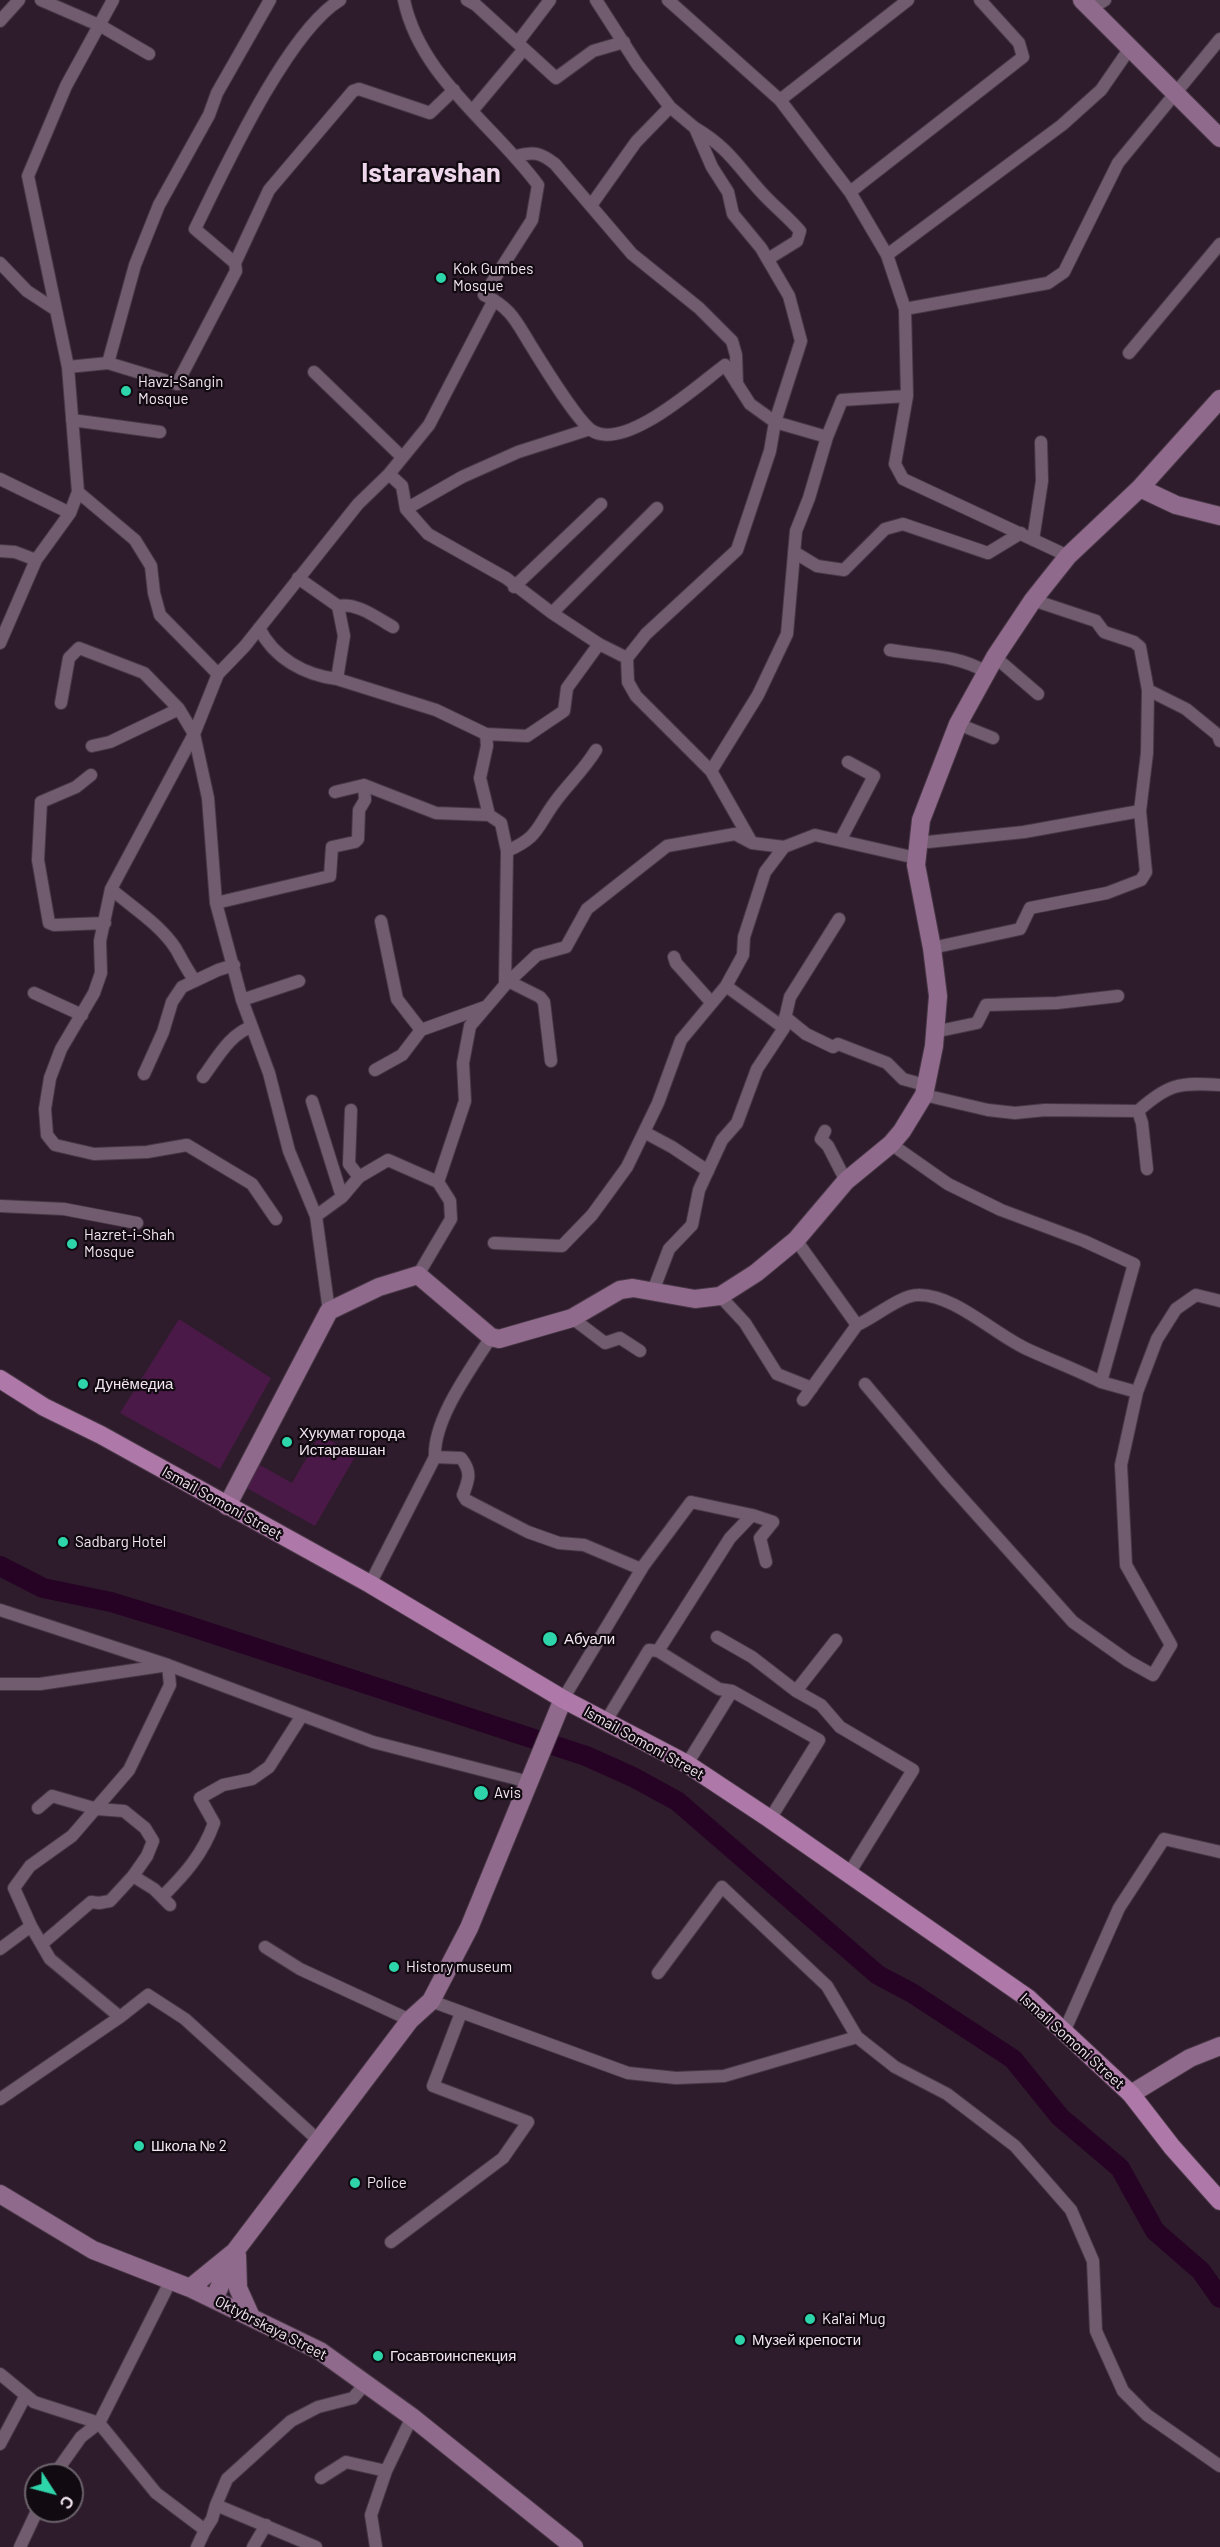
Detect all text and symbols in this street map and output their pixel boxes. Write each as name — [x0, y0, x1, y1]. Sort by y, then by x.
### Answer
district label: Istaravshan — [361, 157, 501, 189]
place label: Kok Gumbes Mosque — [453, 260, 533, 295]
marker: Kok Gumbes Mosque — [434, 271, 448, 285]
place label: Havzi-Sangin Mosque — [138, 373, 223, 408]
marker: Havzi-Sangin Mosque — [119, 384, 133, 398]
place label: Hazret-i-Shah Mosque — [84, 1226, 175, 1261]
marker: Hazret-i-Shah Mosque — [65, 1237, 79, 1251]
place label: Дунёмедиа — [95, 1375, 173, 1393]
marker: Дунёмедиа — [76, 1377, 90, 1391]
place label: Хукумат города Истаравшан — [299, 1424, 405, 1459]
marker: Хукумат города Истаравшан — [280, 1435, 294, 1449]
street label: Ismail Somoni Street — [159, 1462, 285, 1544]
place label: Sadbarg Hotel — [75, 1533, 166, 1551]
marker: Sadbarg Hotel — [56, 1535, 70, 1549]
marker: Абуали — [541, 1630, 559, 1648]
place label: Абуали — [564, 1630, 615, 1648]
street label: Ismail Somoni Street — [581, 1702, 707, 1784]
marker: Avis — [472, 1784, 490, 1802]
place label: Avis — [494, 1784, 521, 1802]
place label: History museum — [406, 1958, 512, 1976]
marker: History museum — [387, 1960, 401, 1974]
street label: Ismail Somoni Street — [1016, 1989, 1128, 2093]
place label: Школа № 2 — [151, 2137, 227, 2155]
marker: Школа № 2 — [132, 2139, 146, 2153]
place label: Police — [367, 2174, 407, 2192]
marker: Police — [348, 2176, 362, 2190]
street label: Oktybrskaya Street — [212, 2292, 330, 2364]
place label: Kal'ai Mug — [822, 2310, 885, 2328]
marker: Kal'ai Mug — [803, 2312, 817, 2326]
place label: Музей крепости — [752, 2331, 861, 2349]
marker: Музей крепости — [733, 2333, 747, 2347]
place label: Госавтоинспекция — [390, 2347, 516, 2365]
marker: Госавтоинспекция — [371, 2349, 385, 2363]
north arrow — [24, 2463, 84, 2523]
text: С — [56, 2492, 78, 2513]

